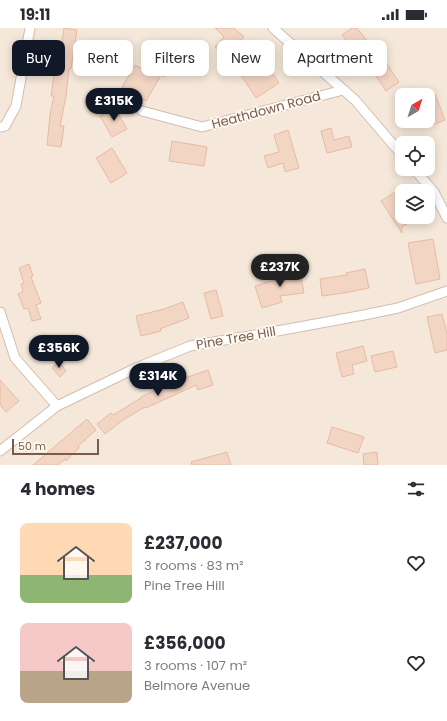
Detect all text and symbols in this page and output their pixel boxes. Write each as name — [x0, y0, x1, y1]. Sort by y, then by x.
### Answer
text: 19:11 — [20, 4, 50, 25]
chip: Buy — [12, 40, 65, 76]
chip: Rent — [73, 40, 133, 76]
chip: Filters — [141, 40, 209, 76]
chip: New — [217, 40, 275, 76]
chip: Apartment — [283, 40, 387, 76]
street label: Heathdown Road — [209, 86, 323, 134]
pin: £315K — [86, 88, 142, 122]
north arrow — [395, 88, 435, 128]
map controls — [395, 88, 435, 224]
text: £315K — [95, 91, 133, 110]
button: locate — [395, 136, 435, 176]
button: layers — [395, 184, 435, 224]
pin: £237K — [252, 254, 308, 288]
text: £237K — [260, 257, 300, 276]
street label: Pine Tree Hill — [195, 322, 277, 354]
pin: £356K — [31, 335, 87, 369]
text: £356K — [38, 338, 80, 357]
pin: £314K — [130, 363, 186, 397]
text: £314K — [138, 366, 178, 385]
scale bar — [12, 437, 99, 456]
text: 50 m — [18, 438, 46, 454]
text: 4 homes — [20, 477, 95, 501]
icon: filters — [405, 478, 427, 500]
text: £237,000 — [144, 531, 223, 555]
icon: home — [52, 539, 100, 587]
icon: heart — [405, 552, 427, 574]
text: 3 rooms · 83 m² — [144, 556, 244, 575]
text: Pine Tree Hill — [144, 576, 225, 595]
text: £356,000 — [144, 631, 226, 655]
icon: home — [52, 639, 100, 687]
icon: heart — [405, 652, 427, 674]
text: 3 rooms · 107 m² — [144, 656, 247, 675]
text: Belmore Avenue — [144, 676, 250, 695]

